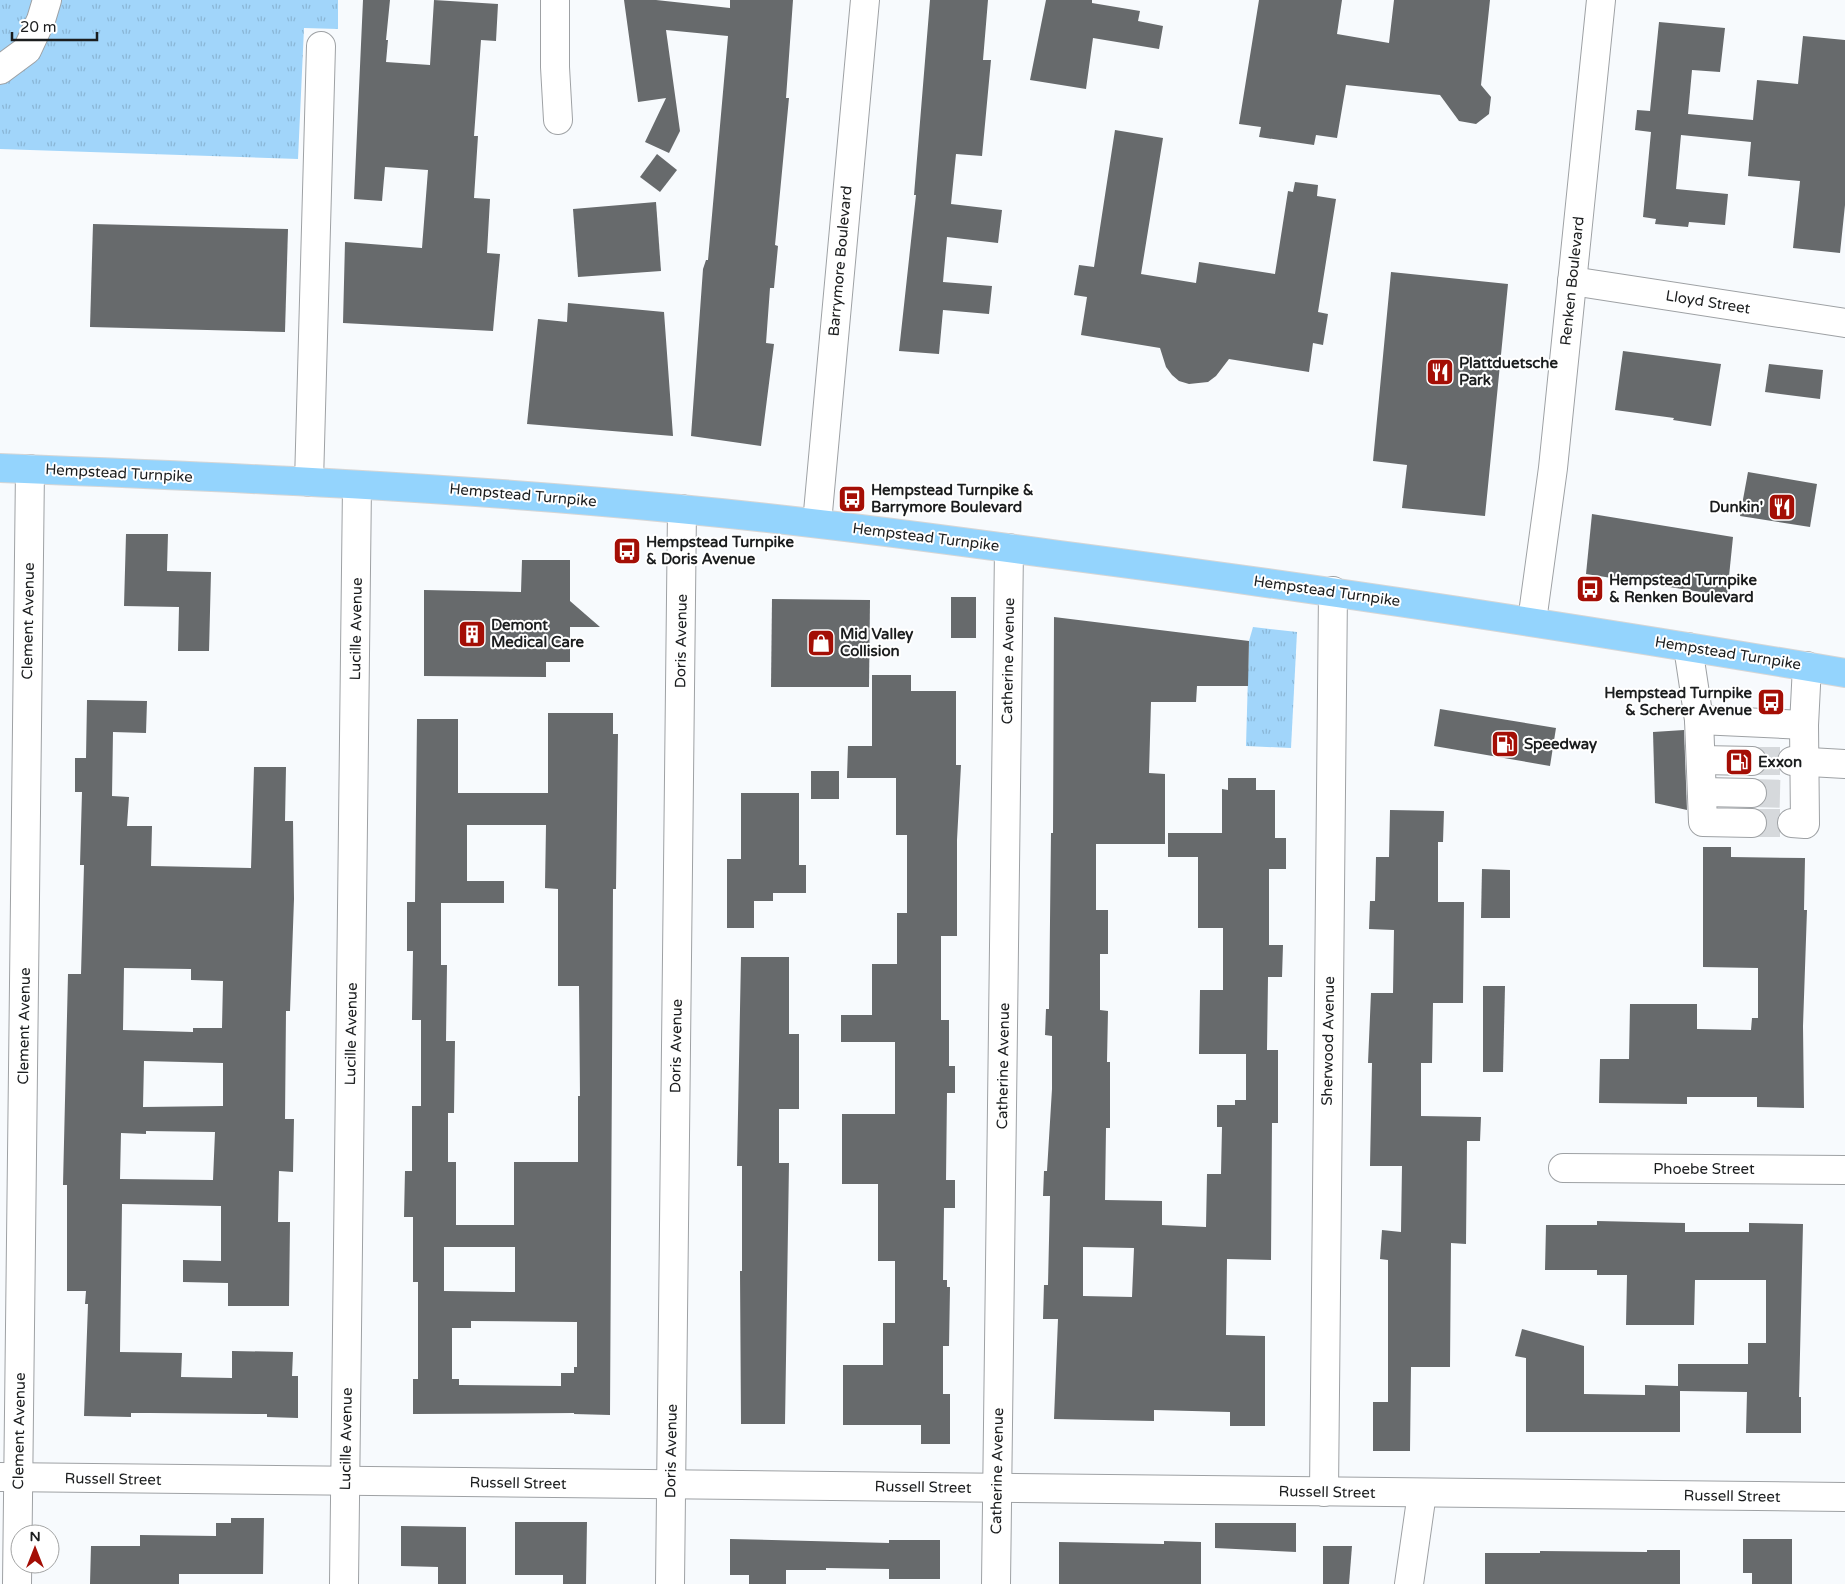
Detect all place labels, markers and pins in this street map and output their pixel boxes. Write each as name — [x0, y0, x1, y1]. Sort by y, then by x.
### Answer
place label: Plattduetsche Park — [1459, 354, 1558, 389]
restaurant icon: Plattduetsche Park — [1425, 357, 1455, 387]
place label: Hempstead Turnpike & Barrymore Boulevard — [871, 481, 1034, 517]
bus stop icon: Hempstead Turnpike & Barrymore Boulevard — [837, 484, 867, 514]
restaurant icon: Dunkin' — [1767, 492, 1797, 522]
place label: Dunkin' — [1709, 498, 1763, 516]
place label: Hempstead Turnpike & Doris Avenue — [646, 533, 794, 568]
bus stop icon: Hempstead Turnpike & Doris Avenue — [612, 536, 642, 566]
place label: Hempstead Turnpike & Renken Boulevard — [1609, 571, 1757, 606]
bus stop icon: Hempstead Turnpike & Renken Boulevard — [1575, 574, 1605, 604]
place label: Demont Medical Care — [491, 616, 584, 651]
building icon: Demont Medical Care — [457, 619, 487, 649]
place label: Mid Valley Collision — [840, 625, 913, 660]
shop icon: Mid Valley Collision — [806, 628, 836, 658]
place label: Hempstead Turnpike & Scherer Avenue — [1604, 684, 1753, 719]
bus stop icon: Hempstead Turnpike & Scherer Avenue — [1756, 687, 1786, 717]
fuel station icon: Speedway — [1490, 729, 1520, 759]
place label: Speedway — [1524, 735, 1597, 754]
fuel station icon: Exxon — [1724, 747, 1754, 777]
place label: Exxon — [1758, 753, 1802, 771]

